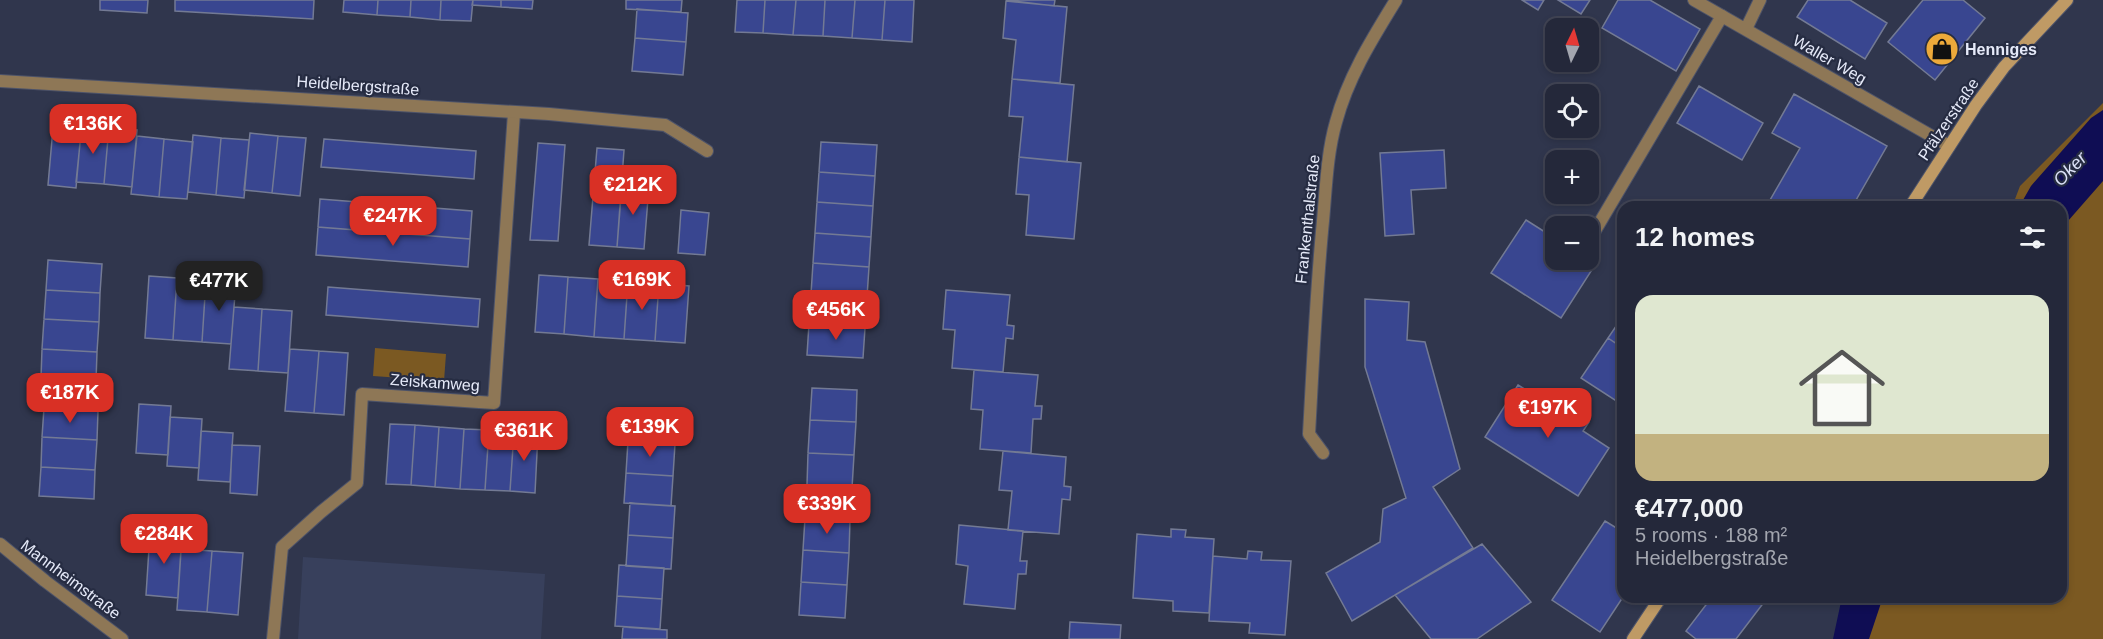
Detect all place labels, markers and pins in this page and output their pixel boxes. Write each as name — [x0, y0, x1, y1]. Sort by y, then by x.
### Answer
shop icon: Henniges — [1924, 31, 1960, 67]
place label: Henniges — [1965, 41, 2037, 58]
pin: €136K — [51, 104, 135, 155]
pin: €212K — [591, 165, 675, 216]
pin: €247K — [351, 196, 435, 247]
pin: €169K — [600, 260, 684, 311]
pin: €477K — [177, 261, 261, 312]
pin: €456K — [794, 290, 878, 341]
pin: €187K — [28, 373, 112, 424]
pin: €197K — [1506, 388, 1590, 439]
pin: €139K — [608, 407, 692, 458]
pin: €361K — [482, 411, 566, 462]
pin: €339K — [785, 484, 869, 535]
pin: €284K — [122, 514, 206, 565]

